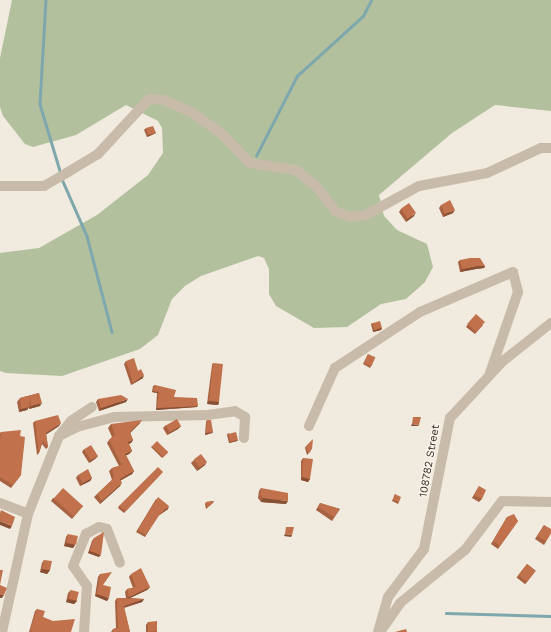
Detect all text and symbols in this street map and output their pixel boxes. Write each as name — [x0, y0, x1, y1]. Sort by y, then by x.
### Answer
street label: 108782 Street — [417, 424, 443, 498]

